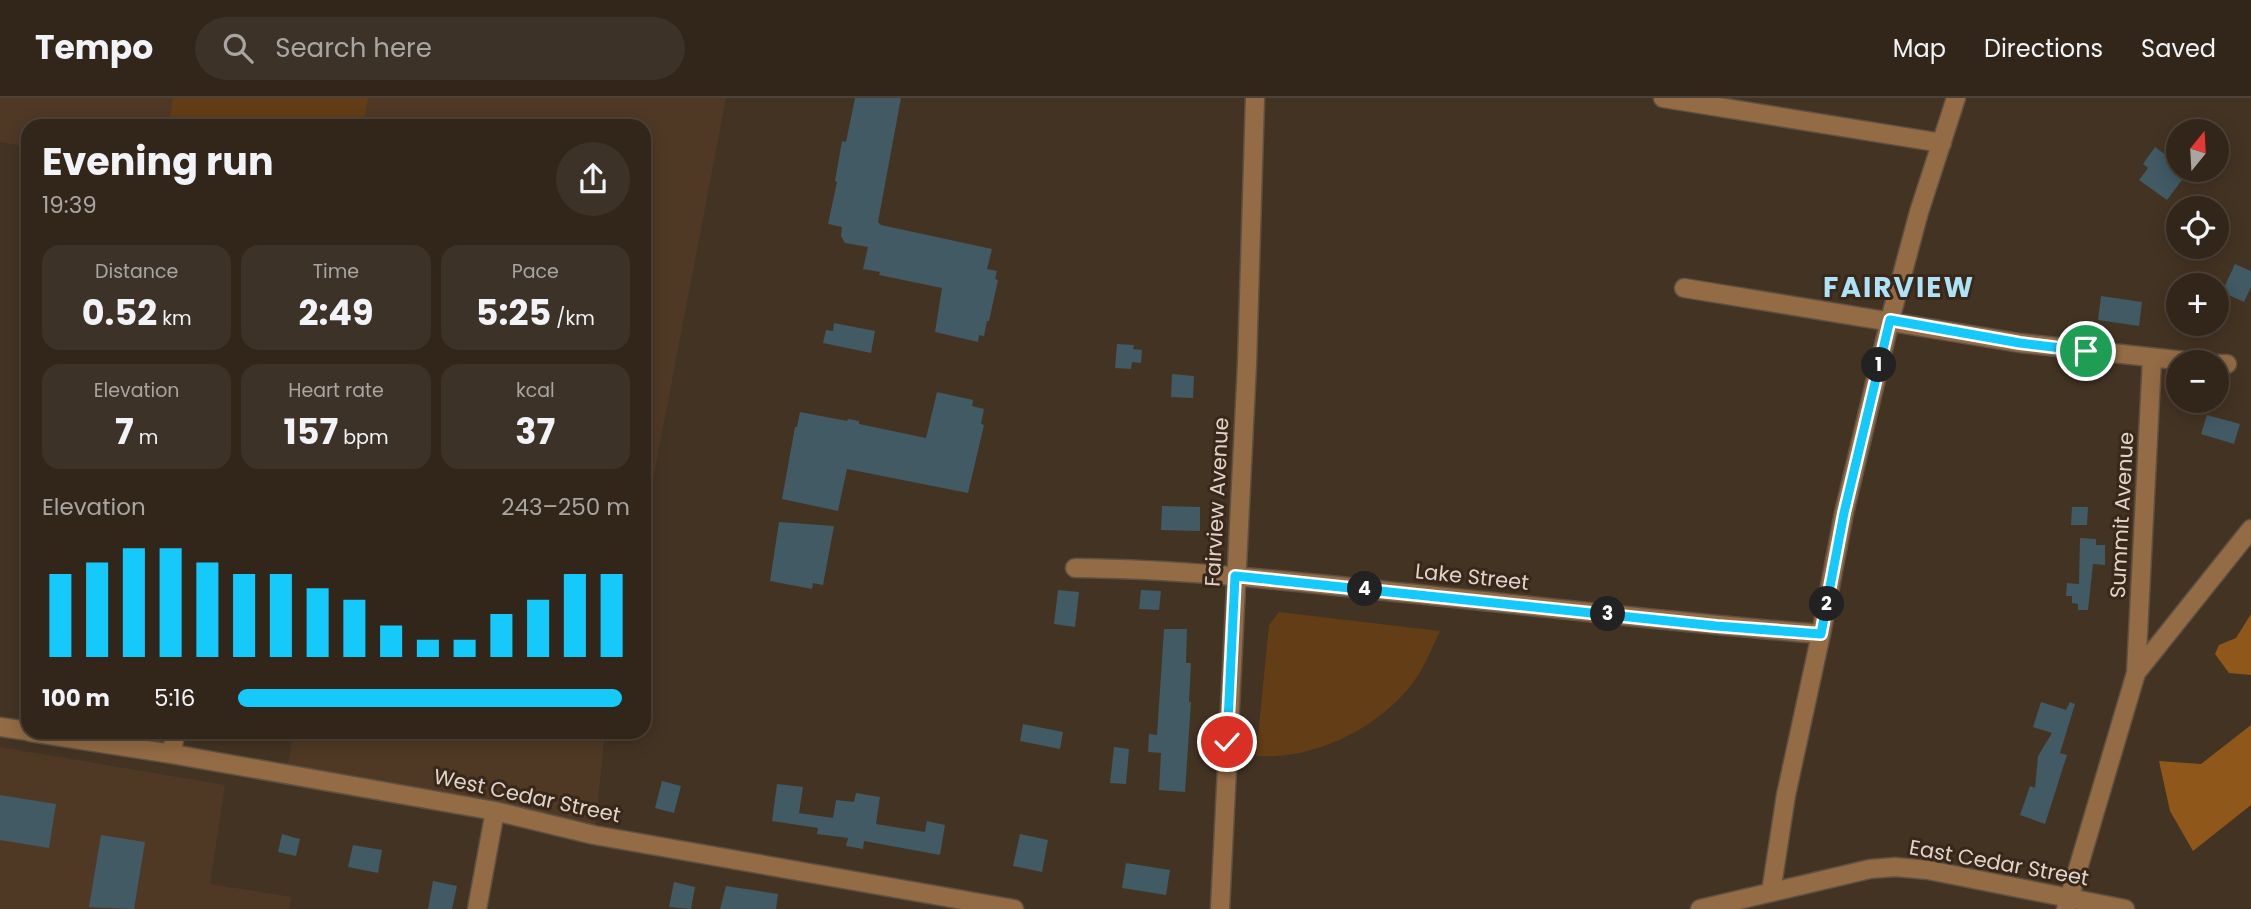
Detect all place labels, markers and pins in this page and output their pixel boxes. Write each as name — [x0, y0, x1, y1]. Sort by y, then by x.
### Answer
pin — [2056, 321, 2116, 381]
pin: 1 — [1862, 348, 1896, 382]
pin: 4 — [1348, 572, 1382, 606]
pin: 2 — [1810, 587, 1844, 622]
pin: 3 — [1590, 596, 1626, 632]
pin — [1197, 712, 1257, 772]

